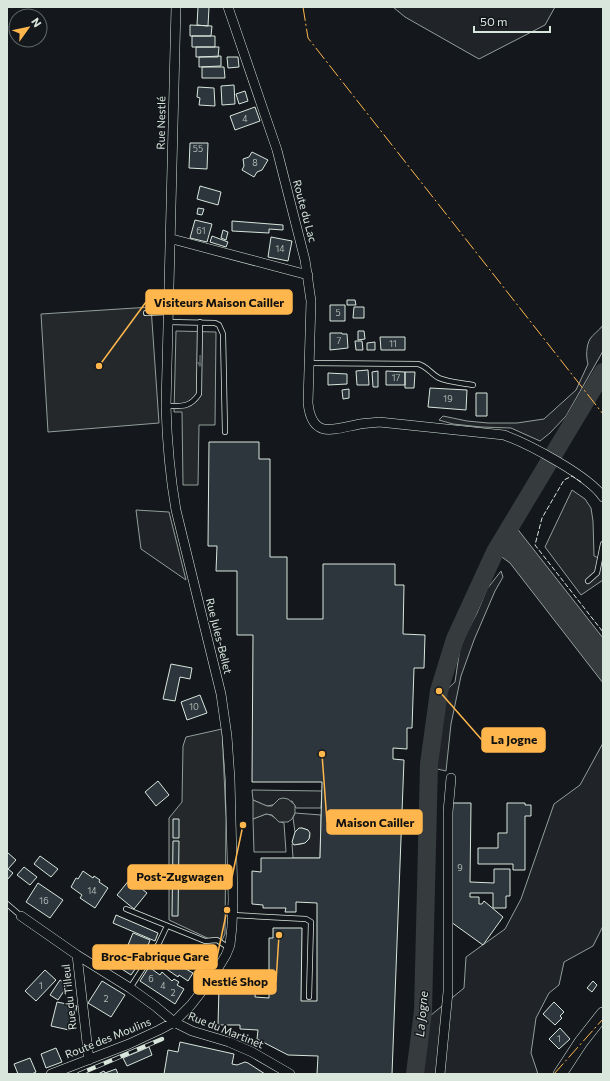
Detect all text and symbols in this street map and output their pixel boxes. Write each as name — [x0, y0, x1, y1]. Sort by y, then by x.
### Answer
north arrow — [8, 8, 48, 48]
scale bar — [474, 8, 550, 34]
text: 50 m — [480, 14, 508, 28]
text: N — [29, 15, 45, 29]
street label: Rue Nestlé — [154, 96, 167, 150]
house number: 4 — [242, 113, 248, 124]
house number: 55 — [193, 143, 203, 154]
house number: 8 — [252, 157, 258, 168]
street label: Route du Lac — [291, 178, 320, 244]
house number: 61 — [196, 225, 206, 236]
house number: 14 — [275, 243, 285, 254]
callout: Visiteurs Maison Cailler — [146, 290, 292, 314]
text: Visiteurs Maison Cailler — [154, 295, 284, 309]
house number: 5 — [335, 307, 341, 318]
house number: 7 — [337, 335, 342, 346]
house number: 11 — [389, 338, 397, 349]
one-way arrow — [197, 355, 203, 368]
house number: 17 — [392, 372, 401, 383]
house number: 19 — [443, 393, 453, 404]
street label: Rue Jules-Bellet — [203, 597, 235, 676]
house number: 10 — [189, 701, 199, 712]
callout: La Jogne — [482, 728, 545, 752]
text: La Jogne — [491, 732, 537, 747]
callout: Maison Cailler — [327, 810, 422, 834]
text: Maison Cailler — [336, 815, 414, 829]
house number: 9 — [457, 862, 463, 873]
callout: Post-Zugwagen — [128, 865, 232, 889]
text: Post-Zugwagen — [136, 869, 224, 883]
house number: 14 — [87, 885, 97, 896]
house number: 16 — [39, 895, 49, 906]
callout: Broc-Fabrique Gare — [93, 945, 217, 969]
text: Broc-Fabrique Gare — [101, 949, 209, 963]
street label: Rue du Tilleul — [59, 963, 78, 1031]
callout: Nestlé Shop — [194, 970, 276, 994]
house number: 6 — [148, 973, 154, 984]
text: Nestlé Shop — [202, 974, 268, 988]
house number: 1 — [39, 980, 43, 991]
house number: 4 — [160, 980, 166, 991]
house number: 2 — [171, 987, 176, 998]
water label: La Jogne — [412, 990, 431, 1037]
house number: 2 — [104, 993, 109, 1004]
street label: Rue du Martinet — [186, 1008, 266, 1051]
street label: Route des Moulins — [63, 1014, 153, 1061]
house number: 1 — [557, 1033, 561, 1044]

